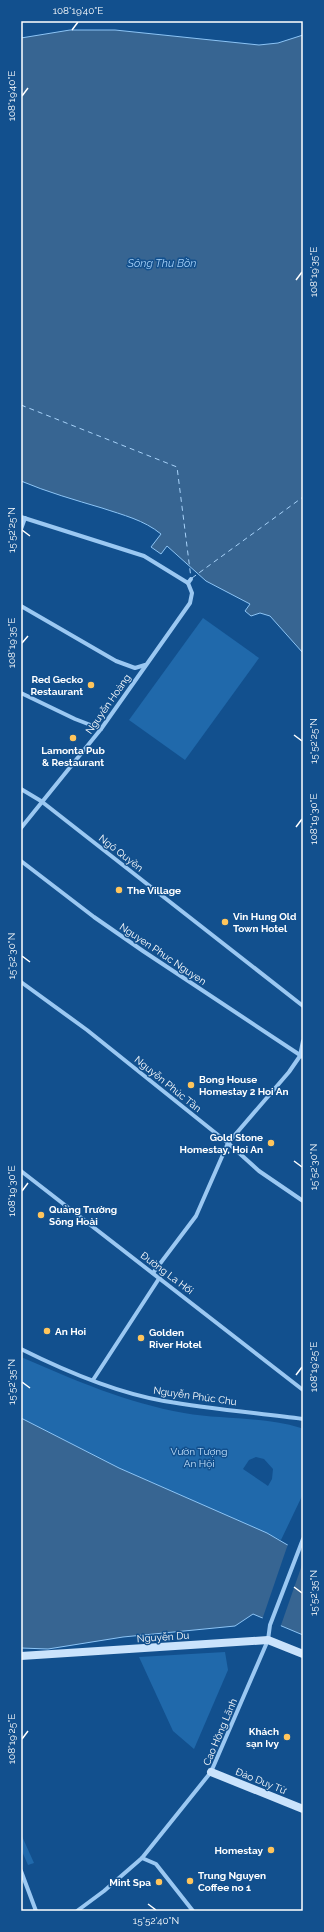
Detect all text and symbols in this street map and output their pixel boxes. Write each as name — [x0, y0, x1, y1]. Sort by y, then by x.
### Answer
text: 108°19'40"E — [53, 5, 103, 16]
text: 108°19'40"E — [6, 71, 17, 121]
text: 108°19'35"E — [308, 247, 319, 297]
water label: Sông Thu Bồn — [127, 257, 196, 270]
text: 15°52'25"N — [6, 507, 17, 553]
text: 108°19'35"E — [6, 618, 17, 668]
street label: Nguyễn Hoàng — [83, 672, 133, 736]
place label: Red Gecko Restaurant — [30, 674, 83, 697]
marker: Red Gecko Restaurant — [86, 680, 96, 690]
text: 15°52'25"N — [308, 718, 319, 764]
marker: Lamonta Pub & Restaurant — [68, 733, 78, 743]
place label: Lamonta Pub & Restaurant — [41, 745, 106, 768]
text: 108°19'30"E — [308, 793, 319, 845]
street label: Ngô Quyền — [97, 832, 145, 874]
marker: The Village — [114, 885, 124, 895]
place label: The Village — [127, 885, 181, 896]
place label: Vin Hung Old Town Hotel — [233, 911, 297, 934]
marker: Vin Hung Old Town Hotel — [220, 917, 230, 927]
street label: Nguyen Phuc Nguyen — [118, 921, 208, 987]
text: 15°52'30"N — [6, 933, 17, 979]
street label: Nguyễn Phúc Tần — [132, 1054, 204, 1114]
place label: Bong House Homestay 2 Hoi An — [199, 1074, 289, 1097]
marker: Bong House Homestay 2 Hoi An — [186, 1080, 196, 1090]
place label: Gold Stone Homestay, Hoi An — [180, 1132, 263, 1155]
marker: Gold Stone Homestay, Hoi An — [266, 1138, 276, 1148]
text: 15°52'30"N — [308, 1144, 319, 1190]
text: 108°19'30"E — [6, 1165, 17, 1217]
place label: Quảng Trường Sông Hoài — [49, 1204, 117, 1227]
marker: Quảng Trường Sông Hoài — [36, 1210, 46, 1220]
street label: Đường La Hối — [139, 1250, 195, 1296]
marker: An Hoi — [42, 1326, 52, 1336]
place label: An Hoi — [55, 1326, 86, 1337]
place label: Golden River Hotel — [149, 1327, 203, 1350]
marker: Golden River Hotel — [136, 1333, 146, 1343]
text: 108°19'25"E — [308, 1342, 319, 1392]
text: 15°52'35"N — [6, 1359, 17, 1405]
street label: Nguyễn Phúc Chu — [153, 1385, 237, 1407]
park label: Vườn Tượng An Hội — [171, 1446, 227, 1469]
text: 15°52'35"N — [308, 1570, 319, 1616]
street label: Nguyễn Du — [136, 1630, 190, 1644]
street label: Cao Hồng Lãnh — [201, 1697, 239, 1767]
text: 108°19'25"E — [6, 1714, 17, 1764]
place label: Khách sạn Ivy — [246, 1726, 279, 1749]
marker: Khách sạn Ivy — [282, 1732, 292, 1742]
street label: Đào Duy Từ — [234, 1766, 289, 1797]
place label: Homestay — [214, 1845, 263, 1856]
marker: Homestay — [266, 1845, 276, 1855]
place label: Trung Nguyen Coffee no 1 — [198, 1870, 266, 1893]
marker: Trung Nguyen Coffee no 1 — [185, 1876, 195, 1886]
place label: Mint Spa — [109, 1877, 151, 1888]
marker: Mint Spa — [154, 1877, 164, 1887]
text: 15°52'40"N — [133, 1915, 179, 1926]

